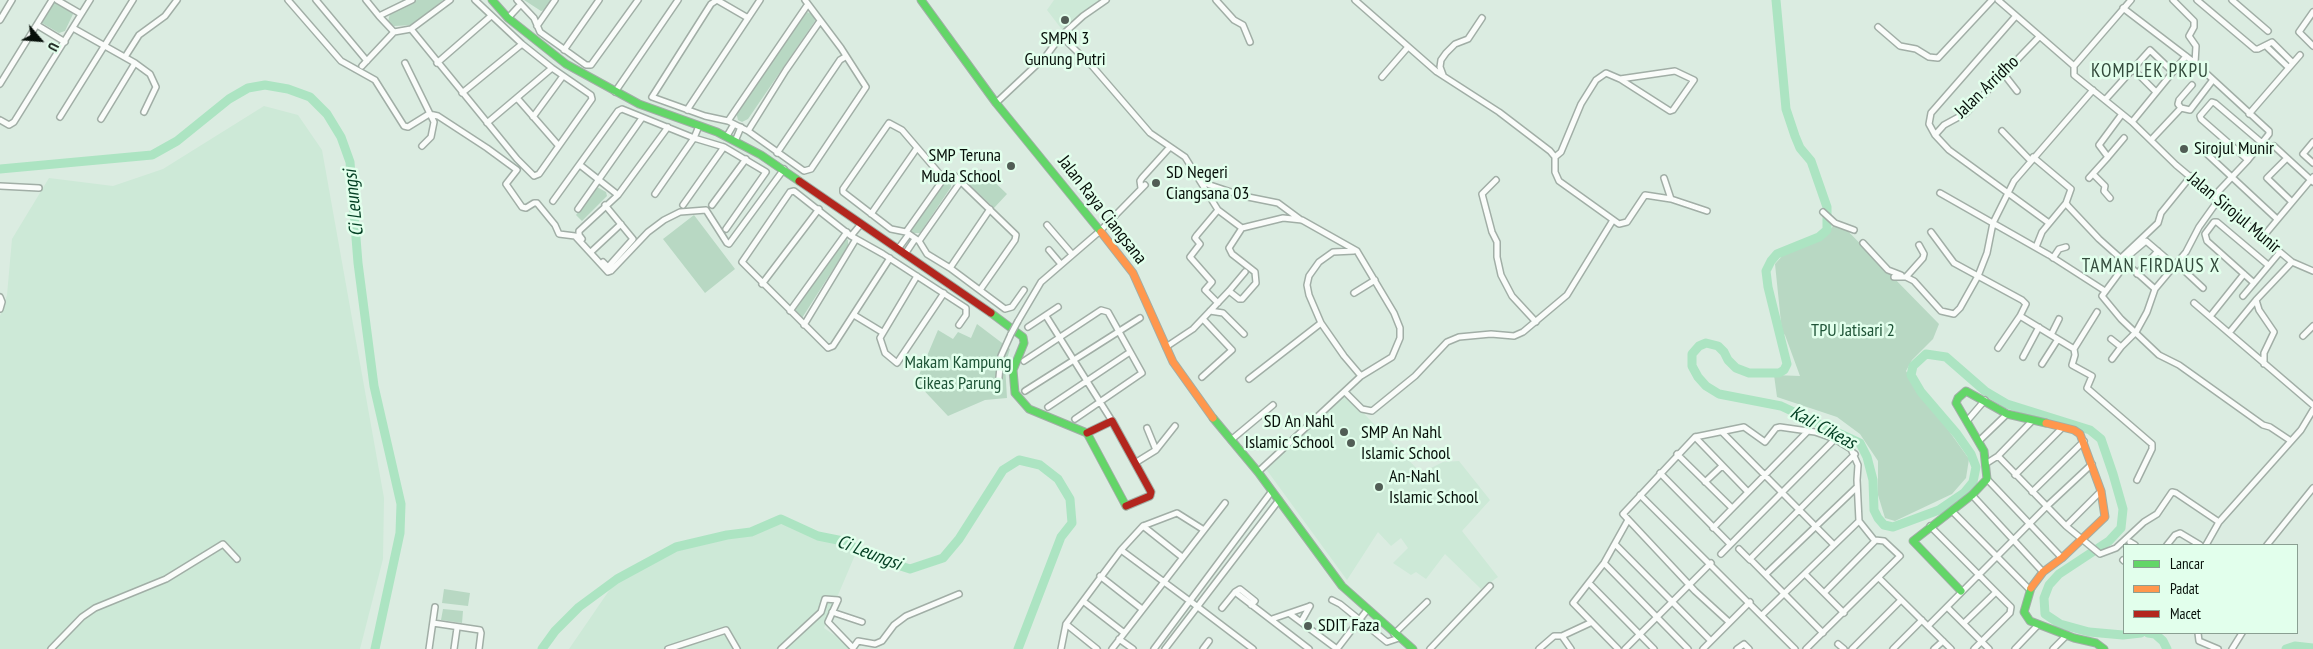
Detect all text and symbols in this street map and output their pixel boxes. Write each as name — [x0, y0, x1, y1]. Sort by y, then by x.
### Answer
marker: SMPN 3 Gunung Putri — [1059, 14, 1071, 26]
north arrow — [15, 15, 65, 65]
place label: SMPN 3 Gunung Putri — [1024, 28, 1106, 70]
text: U — [44, 40, 63, 54]
street label: Jalan Arridho — [1951, 51, 2023, 123]
district label: KOMPLEK PKPU — [2090, 61, 2210, 83]
place label: Sirojul Munir — [2194, 138, 2274, 160]
marker: Sirojul Munir — [2178, 143, 2190, 155]
place label: SMP Teruna Muda School — [921, 145, 1001, 188]
street label: Jalan Raya Ciangsana — [1053, 151, 1151, 269]
marker: SMP Teruna Muda School — [1005, 160, 1017, 172]
place label: SD Negeri Ciangsana 03 — [1166, 162, 1249, 204]
water label: Ci Leungsi — [339, 168, 369, 238]
street label: Jalan Sirojul Munir — [2183, 168, 2285, 258]
marker: SD Negeri Ciangsana 03 — [1150, 177, 1162, 189]
district label: TAMAN FIRDAUS X — [2080, 256, 2222, 278]
park label: TPU Jatisari 2 — [1811, 320, 1895, 342]
park label: Makam Kampung Cikeas Parung — [904, 352, 1012, 394]
water label: Kali Cikeas — [1786, 401, 1860, 455]
place label: SD An Nahl Islamic School — [1245, 411, 1334, 454]
place label: SMP An Nahl Islamic School — [1361, 422, 1450, 464]
marker: SD An Nahl Islamic School — [1338, 426, 1350, 438]
marker: SMP An Nahl Islamic School — [1345, 437, 1357, 449]
place label: An-Nahl Islamic School — [1389, 466, 1478, 508]
marker: An-Nahl Islamic School — [1373, 481, 1385, 493]
water label: Ci Leungsi — [834, 530, 904, 576]
legend — [2123, 544, 2298, 634]
text: Lancar — [2170, 554, 2204, 573]
text: Padat — [2170, 579, 2199, 598]
text: Macet — [2170, 604, 2201, 623]
place label: SDIT Faza — [1318, 615, 1380, 637]
marker: SDIT Faza — [1302, 620, 1314, 632]

